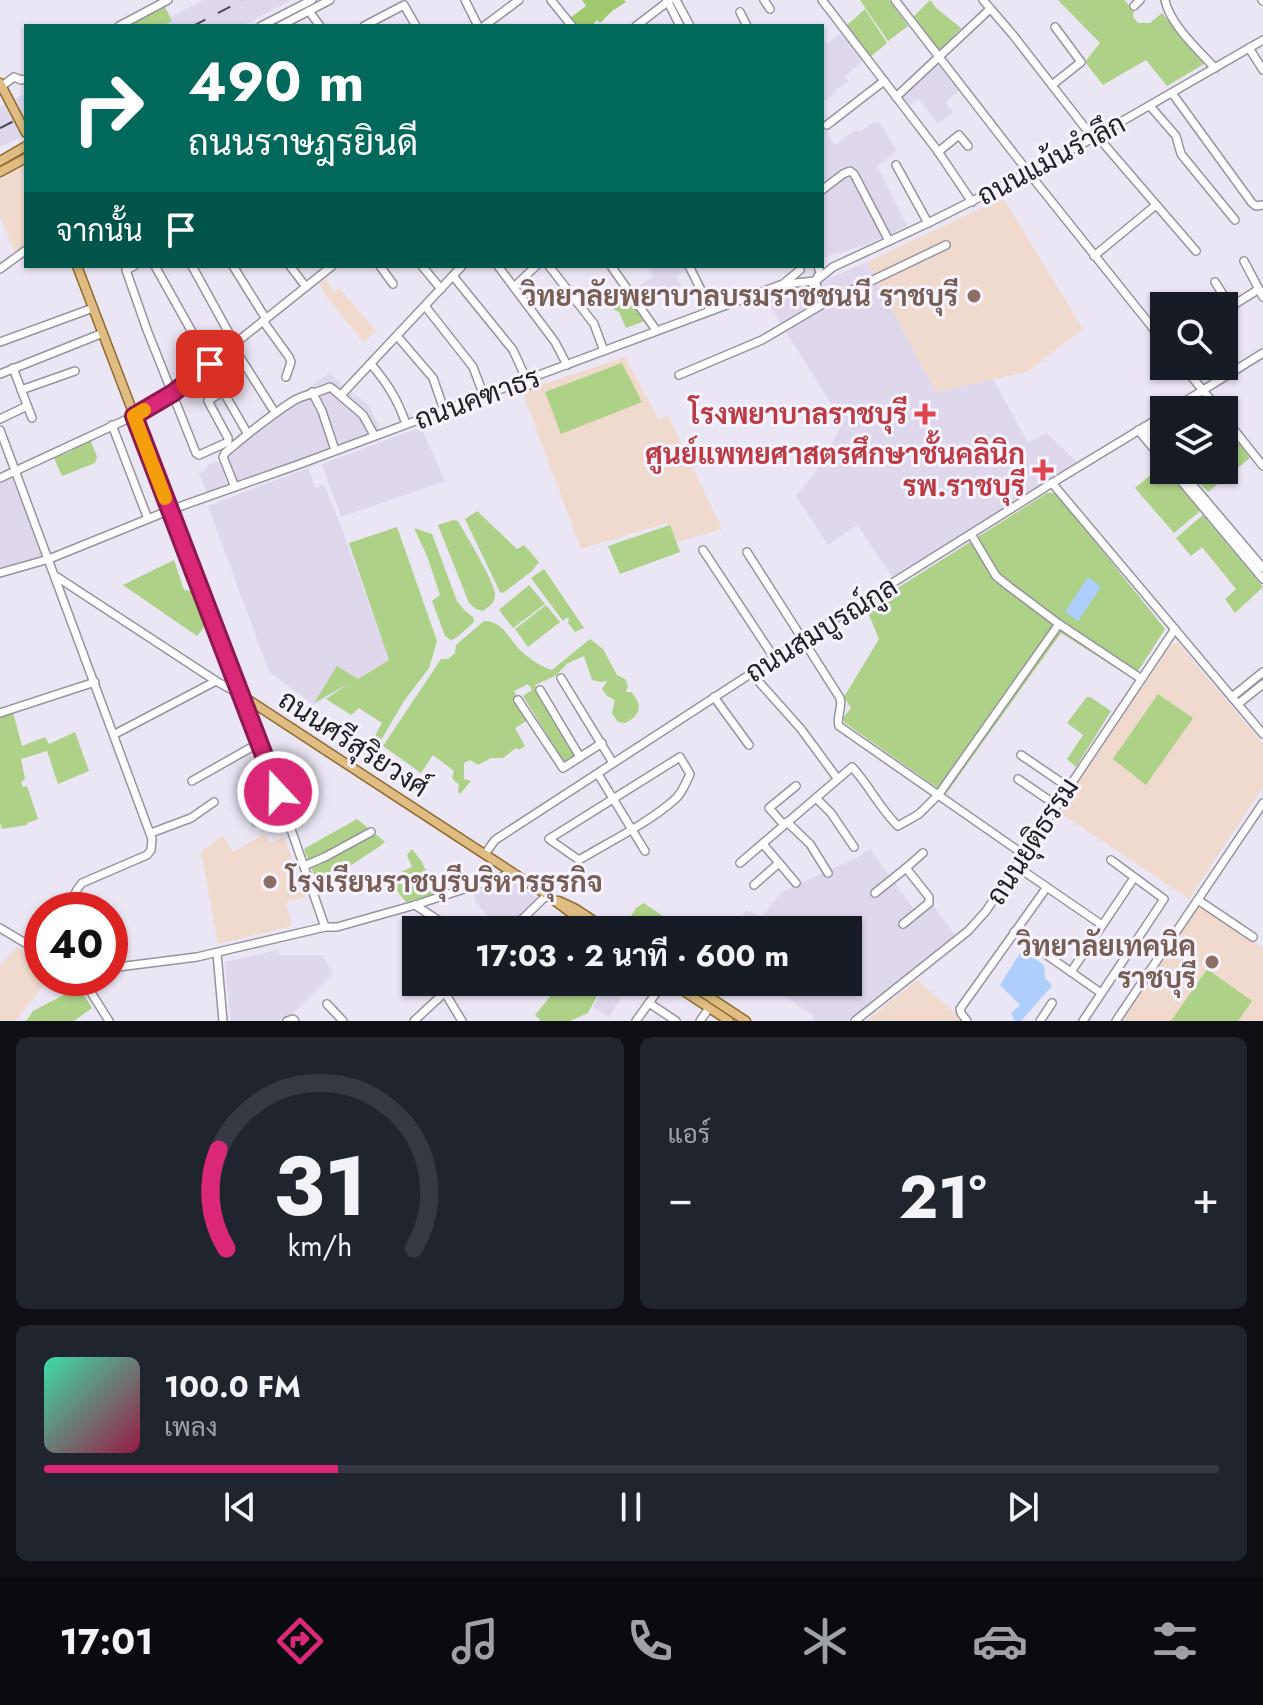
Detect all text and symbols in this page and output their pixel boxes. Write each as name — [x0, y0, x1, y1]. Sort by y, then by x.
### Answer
text: 490 m — [188, 41, 364, 122]
icon: right — [56, 56, 160, 160]
street label: ถนนแม้นรำลึก — [970, 103, 1133, 216]
text: ถนนราษฎรยินดี — [188, 116, 418, 168]
icon: arrive — [159, 208, 203, 252]
text: จากนั้น — [56, 209, 143, 252]
place label: วิทยาลัยพยาบาลบรมราชชนนี ราชบุรี — [520, 276, 958, 317]
marker: วิทยาลัยพยาบาลบรมราชชนนี ราชบุรี — [965, 287, 983, 305]
map controls — [1150, 292, 1238, 484]
button: search — [1150, 292, 1238, 380]
pin — [176, 330, 244, 398]
icon: arrive — [188, 342, 232, 386]
street label: ถนนคฑาธร — [409, 357, 546, 440]
place label: โรงพยาบาลราชบุรี — [687, 394, 907, 435]
button: layers — [1150, 396, 1238, 484]
marker: โรงพยาบาลราชบุรี — [914, 403, 936, 425]
place label: ศูนย์แพทยศาสตรศึกษาชั้นคลินิก รพ.ราชบุรี — [645, 429, 1025, 507]
marker: ศูนย์แพทยศาสตรศึกษาชั้นคลินิก รพ.ราชบุรี — [1032, 459, 1054, 481]
street label: ถนนสมบูรณ์กูล — [737, 566, 905, 693]
street label: ถนนศรีสุริยวงศ์ — [270, 679, 437, 807]
position arrow — [236, 750, 320, 834]
street label: ถนนยุติธรรม — [976, 770, 1089, 913]
place label: โรงเรียนราชบุรีบริหารธุรกิจ — [284, 862, 603, 903]
marker: โรงเรียนราชบุรีบริหารธุรกิจ — [261, 873, 279, 891]
speed limit sign: 40 — [24, 892, 128, 996]
place label: วิทยาลัยเทคนิค ราชบุรี — [1016, 926, 1196, 999]
text: 17:03 · 2 นาที · 600 m — [475, 934, 789, 977]
marker: วิทยาลัยเทคนิค ราชบุรี — [1203, 953, 1221, 971]
text: แอร์ — [668, 1115, 710, 1153]
text: 31 — [273, 1126, 367, 1246]
text: 21° — [899, 1154, 987, 1241]
text: − — [668, 1166, 693, 1230]
text: + — [1192, 1166, 1219, 1230]
text: km/h — [287, 1225, 352, 1267]
text: 100.0 FM — [164, 1365, 301, 1408]
text: เพลง — [164, 1408, 218, 1446]
icon: previous — [218, 1485, 262, 1529]
icon: pause — [609, 1485, 653, 1529]
icon: next — [1001, 1485, 1045, 1529]
icon: directions — [272, 1613, 328, 1669]
icon: music — [447, 1613, 503, 1669]
icon: phone — [622, 1613, 678, 1669]
icon: climate — [797, 1613, 853, 1669]
icon: car — [972, 1613, 1028, 1669]
icon: filters — [1147, 1613, 1203, 1669]
text: 17:01 — [60, 1615, 153, 1667]

